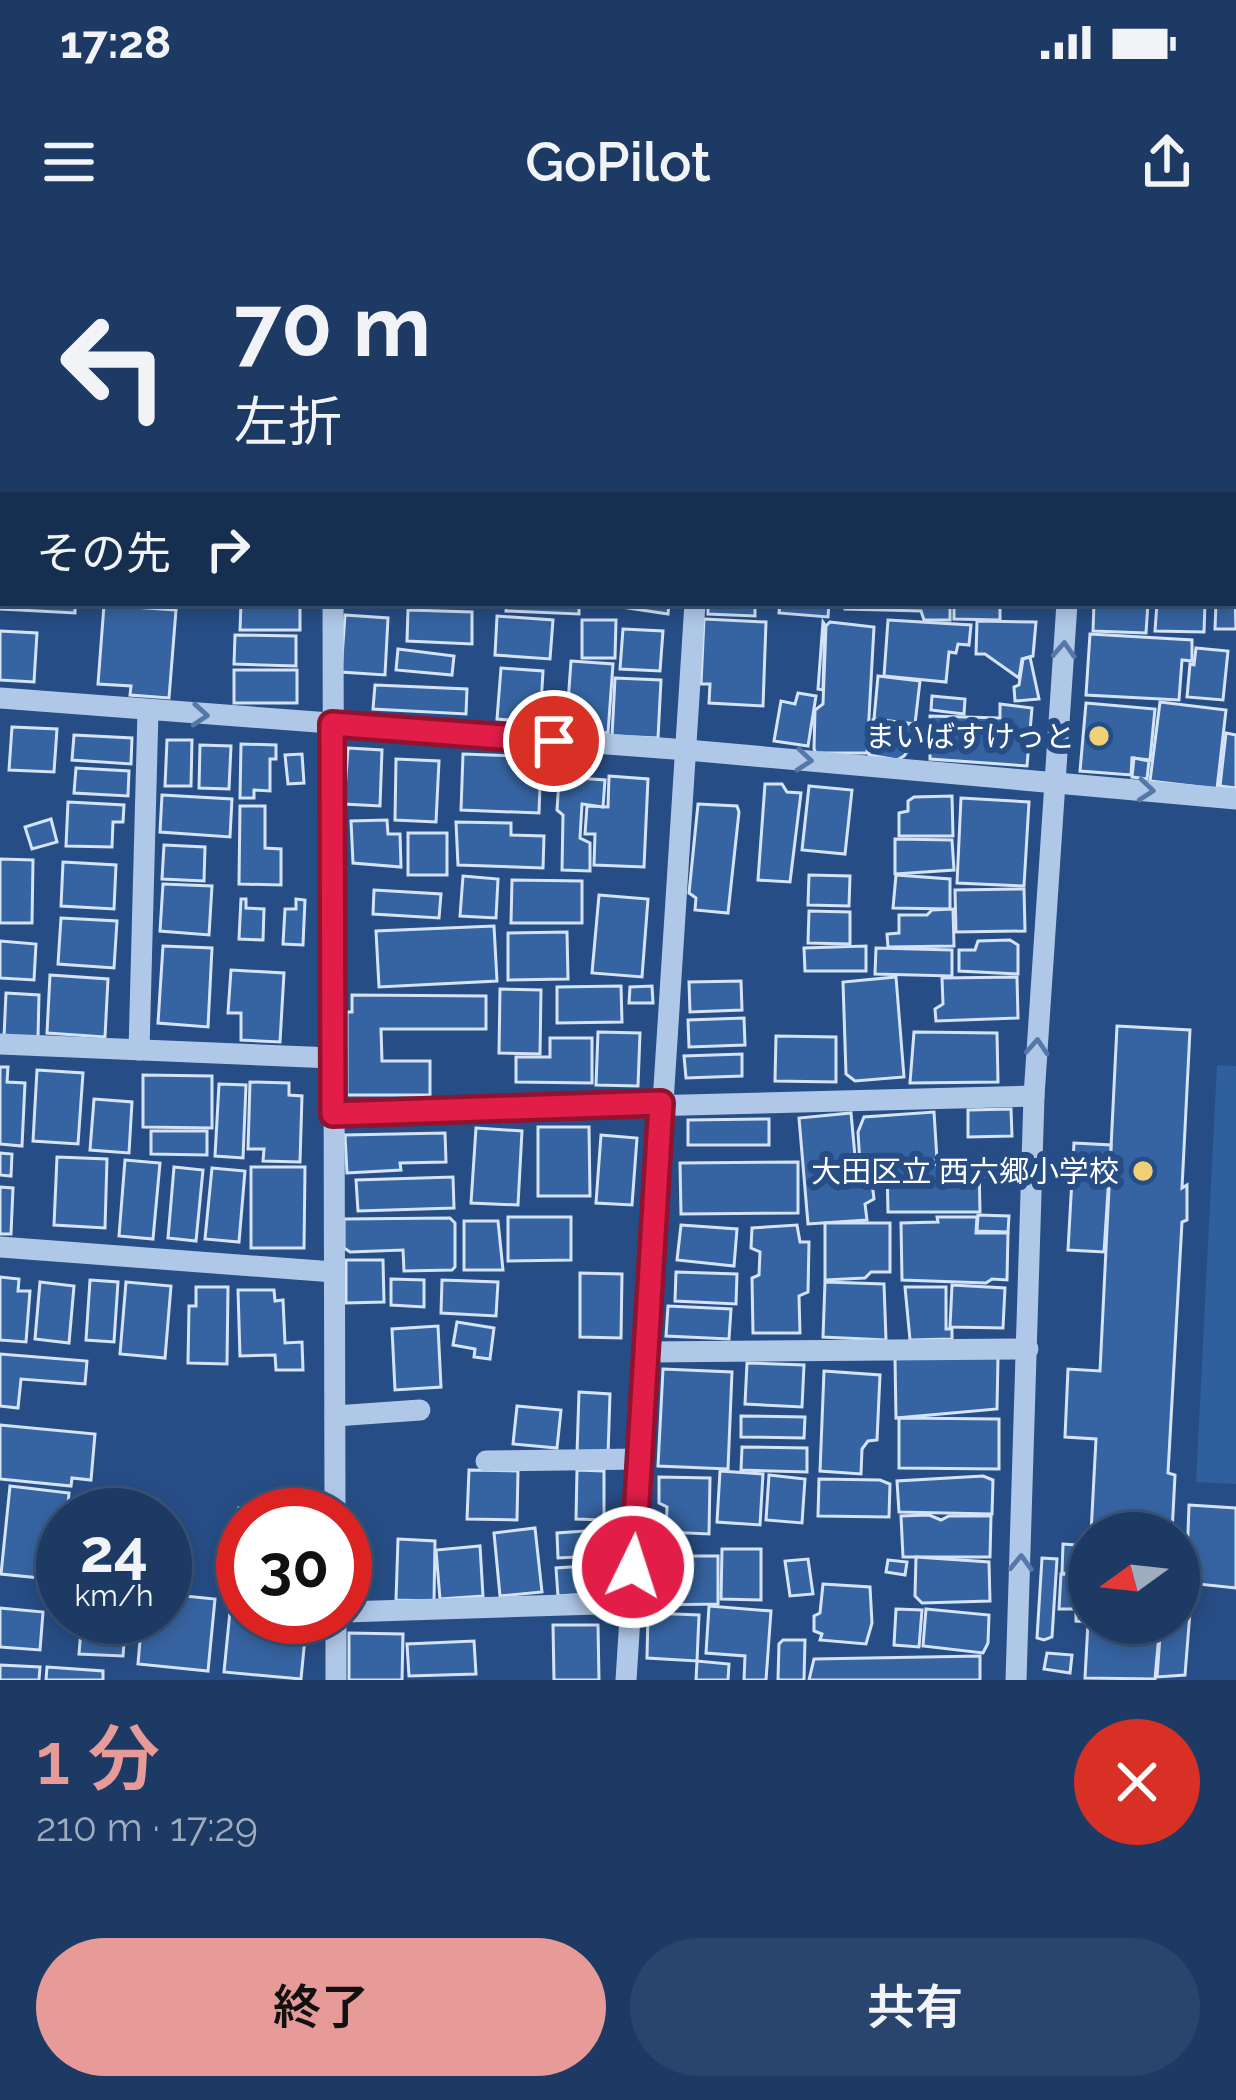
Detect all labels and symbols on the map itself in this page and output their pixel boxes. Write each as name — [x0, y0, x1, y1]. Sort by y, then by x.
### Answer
one-way arrow — [1051, 640, 1077, 659]
pin — [503, 690, 605, 792]
one-way arrow — [191, 701, 210, 727]
place label: まいばすけっと — [865, 719, 1075, 754]
marker: まいばすけっと — [1086, 723, 1112, 749]
one-way arrow — [795, 747, 814, 772]
one-way arrow — [1137, 777, 1156, 802]
one-way arrow — [1024, 1037, 1050, 1056]
place label: 大田区立 西六郷小学校 — [811, 1154, 1119, 1189]
marker: 大田区立 西六郷小学校 — [1130, 1158, 1156, 1184]
speed limit sign: 30 — [216, 1488, 372, 1644]
position arrow — [570, 1504, 696, 1630]
north arrow — [1068, 1512, 1200, 1644]
one-way arrow — [1007, 1553, 1033, 1572]

